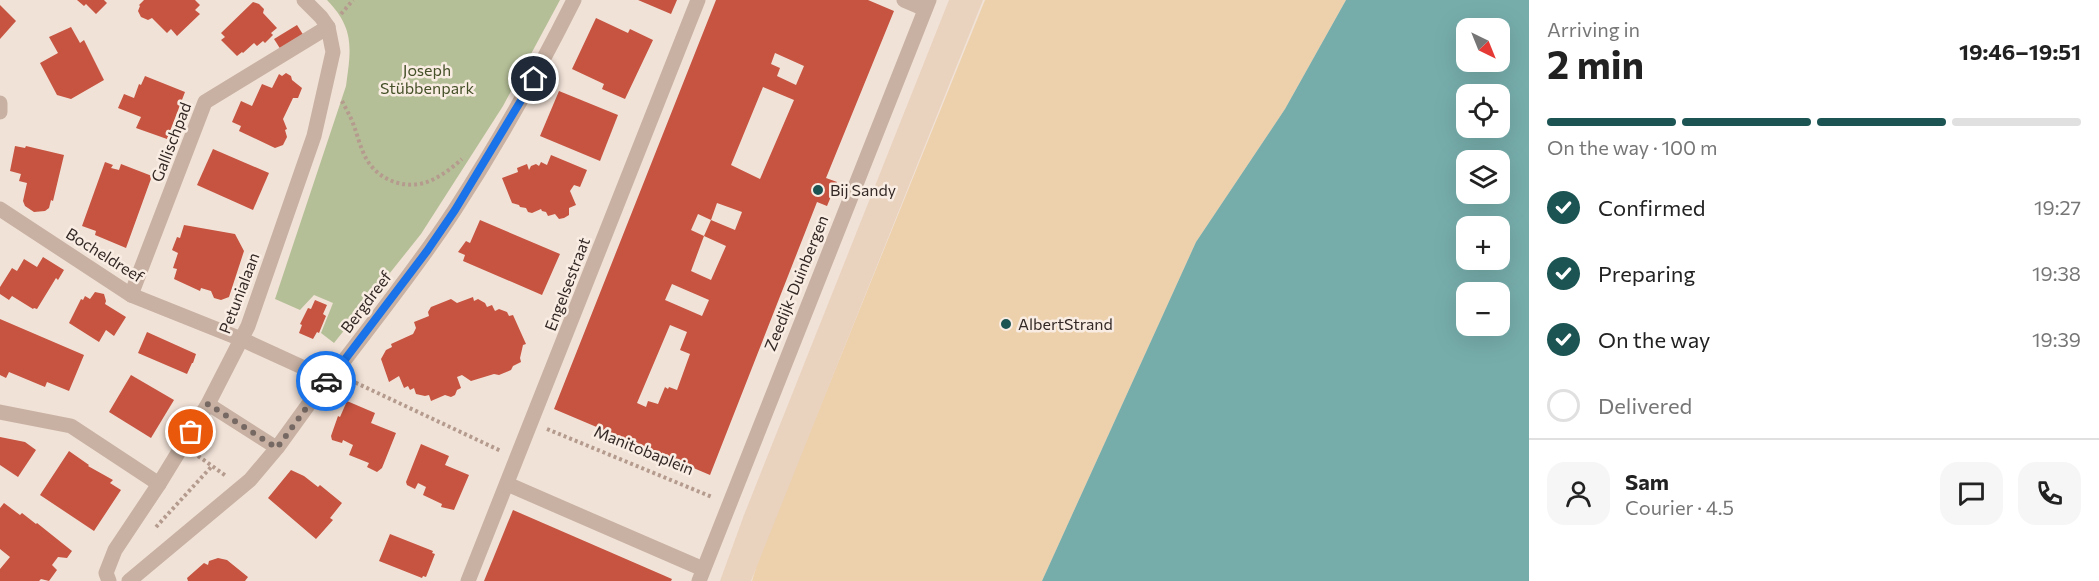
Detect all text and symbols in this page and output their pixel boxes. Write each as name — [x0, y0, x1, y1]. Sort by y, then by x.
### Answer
text: Arriving in — [1547, 17, 1640, 41]
north arrow — [1456, 18, 1510, 72]
map controls — [1456, 18, 1510, 336]
text: 19:46–19:51 — [1959, 38, 2081, 65]
text: 2 min — [1547, 39, 1644, 87]
pin — [508, 53, 559, 104]
park label: Joseph Stübbenpark — [380, 60, 474, 97]
icon: home — [517, 62, 550, 95]
button: locate — [1456, 84, 1510, 138]
street label: Gallischpad — [147, 99, 194, 184]
text: On the way · 100 m — [1547, 135, 1717, 159]
button: layers — [1456, 150, 1510, 204]
place label: Bij Sandy — [830, 180, 896, 199]
marker: Bij Sandy — [811, 183, 825, 197]
icon: check — [1547, 191, 1580, 224]
text: Confirmed — [1598, 194, 1705, 221]
text: 19:27 — [2034, 195, 2081, 219]
street label: Zeedijk-Duinbergen — [760, 212, 831, 353]
button: + — [1456, 216, 1510, 270]
street label: Bocheldreef — [63, 223, 148, 286]
street label: Engelsestraat — [540, 234, 593, 333]
street label: Petunialaan — [214, 250, 263, 336]
icon: check — [1547, 257, 1580, 290]
text: Preparing — [1598, 260, 1695, 287]
text: 19:38 — [2032, 261, 2081, 285]
street label: Bergdreef — [336, 267, 395, 336]
button: − — [1456, 282, 1510, 336]
place label: AlbertStrand — [1018, 314, 1113, 333]
marker: AlbertStrand — [999, 317, 1013, 331]
icon: check — [1547, 323, 1580, 356]
text: On the way — [1598, 326, 1710, 353]
text: 19:39 — [2032, 327, 2081, 351]
courier — [296, 351, 356, 411]
icon: car — [310, 365, 343, 398]
text: Delivered — [1598, 392, 1692, 419]
pin — [165, 406, 216, 457]
icon: bag — [174, 415, 207, 448]
street label: Manitobaplein — [592, 421, 697, 478]
button: person — [1547, 462, 1610, 525]
button: chat — [1940, 462, 2003, 525]
button: phone — [2018, 462, 2081, 525]
text: Sam — [1625, 468, 1669, 495]
text: Courier · 4.5 — [1625, 495, 1734, 519]

